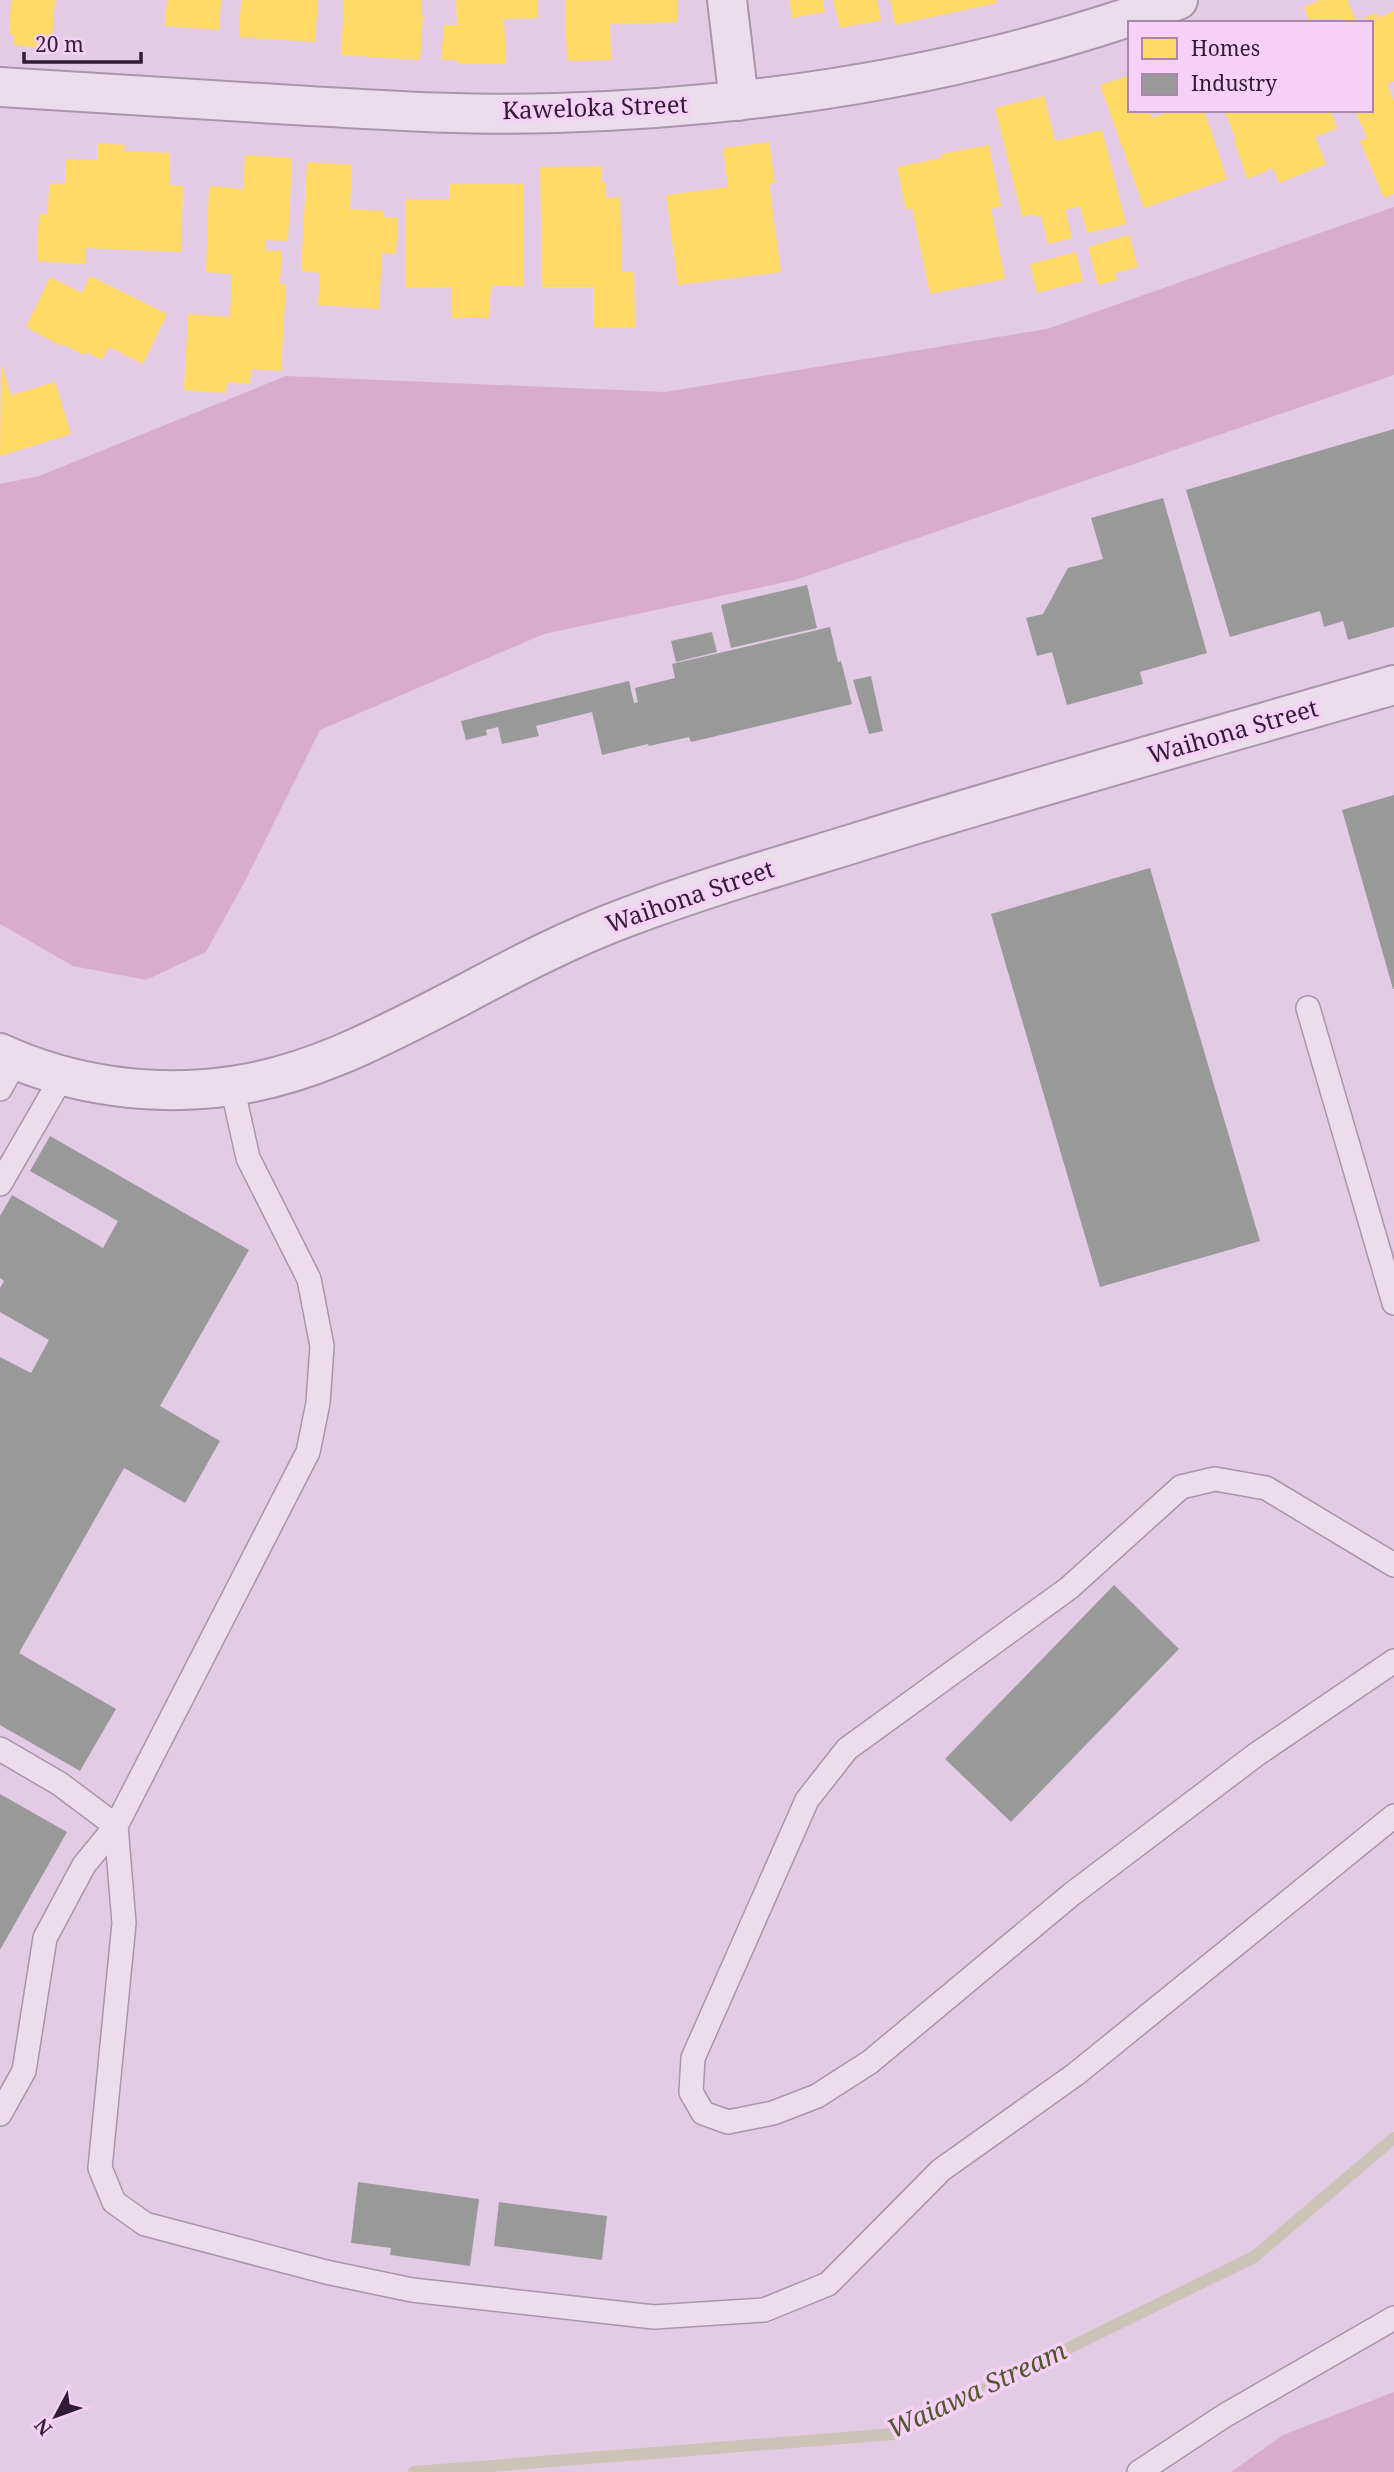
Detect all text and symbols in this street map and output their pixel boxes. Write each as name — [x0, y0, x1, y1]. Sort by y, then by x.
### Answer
scale bar — [24, 21, 142, 65]
legend — [1128, 21, 1373, 112]
text: 20 m — [35, 30, 84, 58]
text: Homes — [1191, 34, 1260, 62]
text: Industry — [1191, 69, 1277, 97]
street label: Kaweloka Street — [501, 87, 688, 126]
street label: Waihona Street — [1143, 690, 1322, 771]
street label: Waihona Street — [601, 851, 778, 940]
water label: Waiawa Stream — [881, 2332, 1072, 2446]
north arrow — [21, 2381, 91, 2451]
text: N — [28, 2413, 58, 2441]

